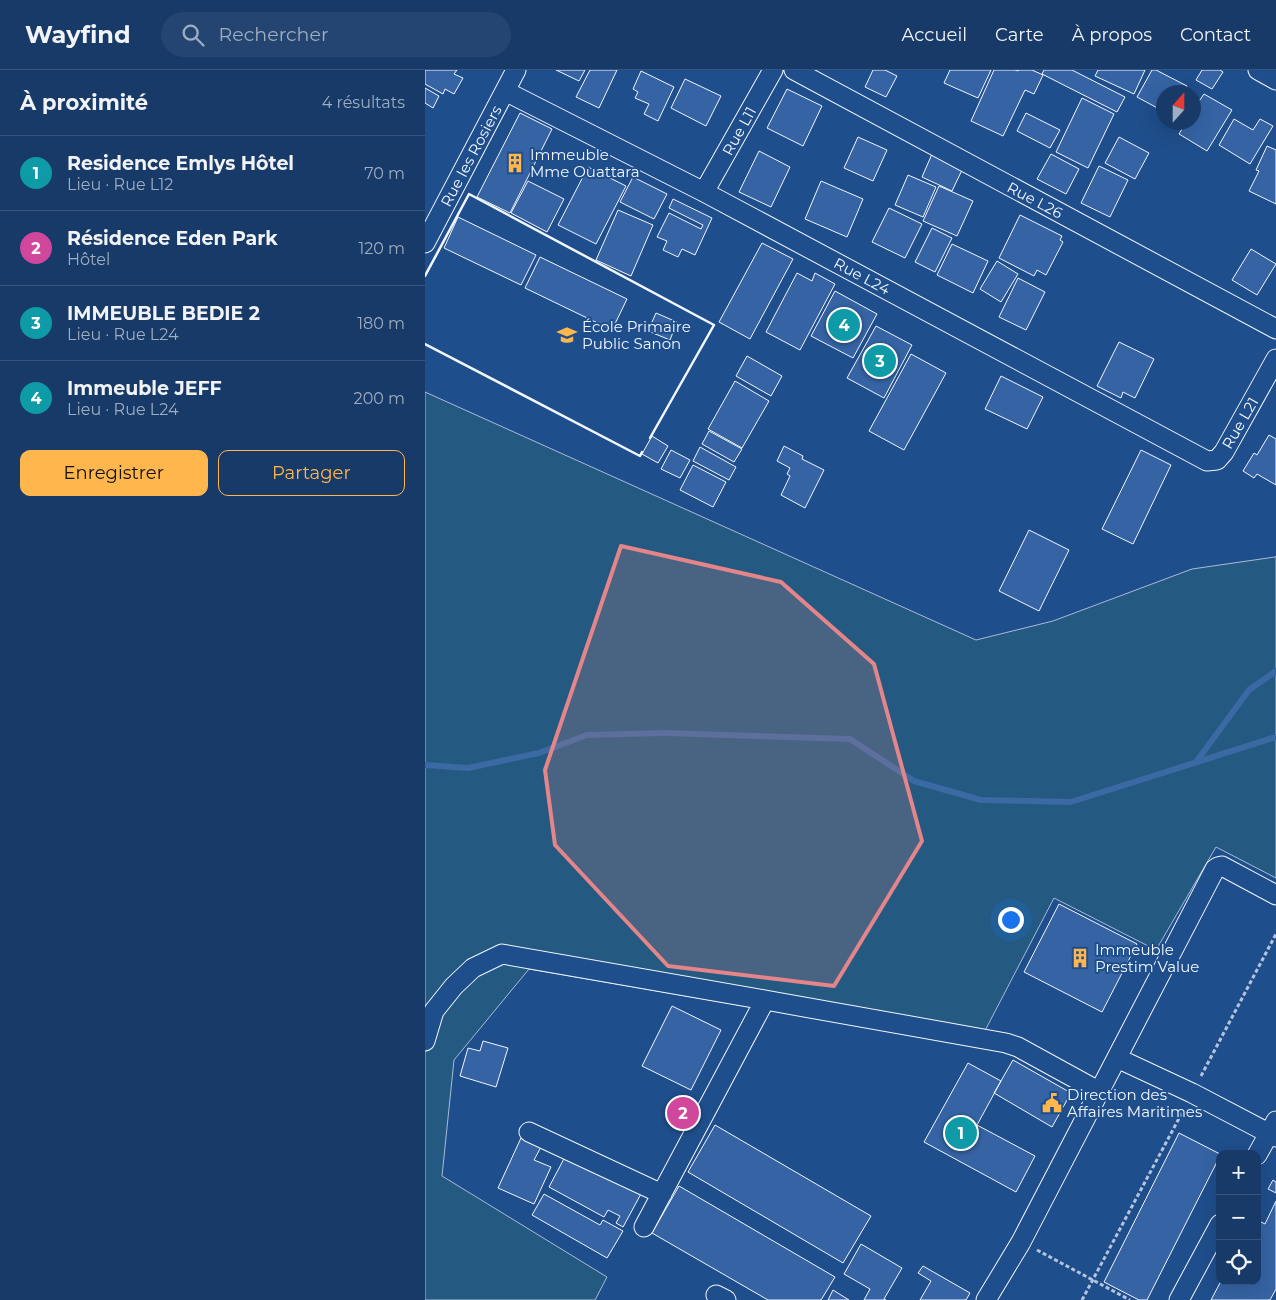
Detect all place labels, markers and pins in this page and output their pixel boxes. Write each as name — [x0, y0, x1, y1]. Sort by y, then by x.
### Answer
place label: Immeuble Mme Ouattara — [530, 145, 640, 181]
building icon: Immeuble Mme Ouattara — [504, 152, 526, 174]
pin: 4 — [828, 306, 860, 344]
place label: École Primaire Public Sanon — [582, 317, 691, 353]
school or university icon: École Primaire Public Sanon — [556, 324, 578, 346]
pin: 3 — [864, 342, 896, 380]
place label: Immeuble Prestim Value — [1095, 940, 1199, 976]
building icon: Immeuble Prestim Value — [1069, 947, 1091, 969]
place label: Direction des Affaires Maritimes — [1067, 1085, 1202, 1121]
public building icon: Direction des Affaires Maritimes — [1041, 1092, 1063, 1114]
pin: 2 — [667, 1094, 699, 1132]
pin: 1 — [945, 1114, 977, 1152]

